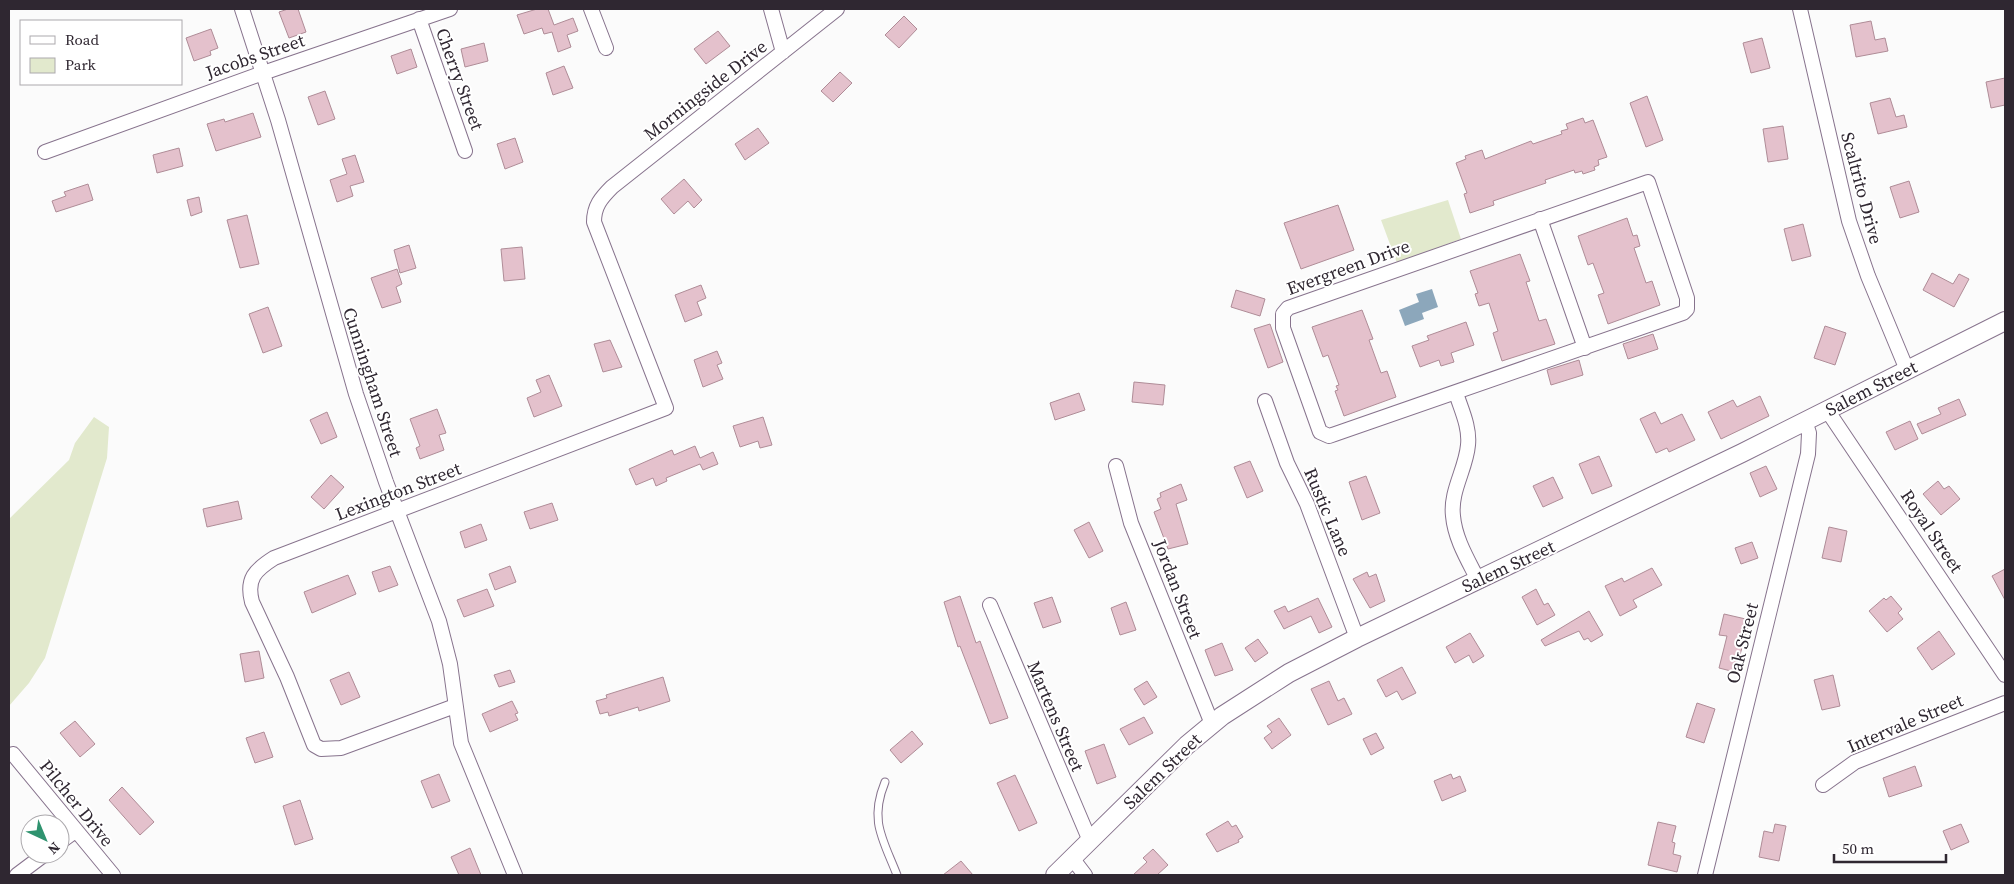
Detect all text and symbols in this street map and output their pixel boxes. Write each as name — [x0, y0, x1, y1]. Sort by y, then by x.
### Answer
legend — [20, 20, 182, 85]
street label: Cherry Street — [430, 25, 490, 134]
street label: Jacobs Street — [201, 27, 308, 85]
text: Road — [65, 29, 99, 50]
street label: Morningside Drive — [638, 34, 772, 146]
text: Park — [65, 54, 97, 75]
street label: Scaltrito Drive — [1835, 129, 1889, 247]
street label: Evergreen Drive — [1283, 233, 1413, 301]
street label: Cunningham Street — [337, 304, 409, 460]
street label: Salem Street — [1821, 354, 1921, 422]
street label: Lexington Street — [332, 456, 464, 526]
street label: Rustic Lane — [1298, 464, 1358, 560]
street label: Royal Street — [1895, 484, 1969, 578]
street label: Salem Street — [1457, 534, 1559, 598]
street label: Jordan Street — [1147, 535, 1208, 642]
street label: Oak Street — [1720, 600, 1764, 686]
street label: Martens Street — [1022, 657, 1090, 775]
street label: Intervale Street — [1843, 687, 1967, 759]
street label: Salem Street — [1117, 727, 1207, 815]
street label: Pilcher Drive — [34, 754, 120, 852]
north arrow — [20, 814, 70, 864]
scale bar — [1834, 832, 1946, 864]
text: N — [43, 838, 65, 859]
text: 50 m — [1842, 838, 1874, 859]

